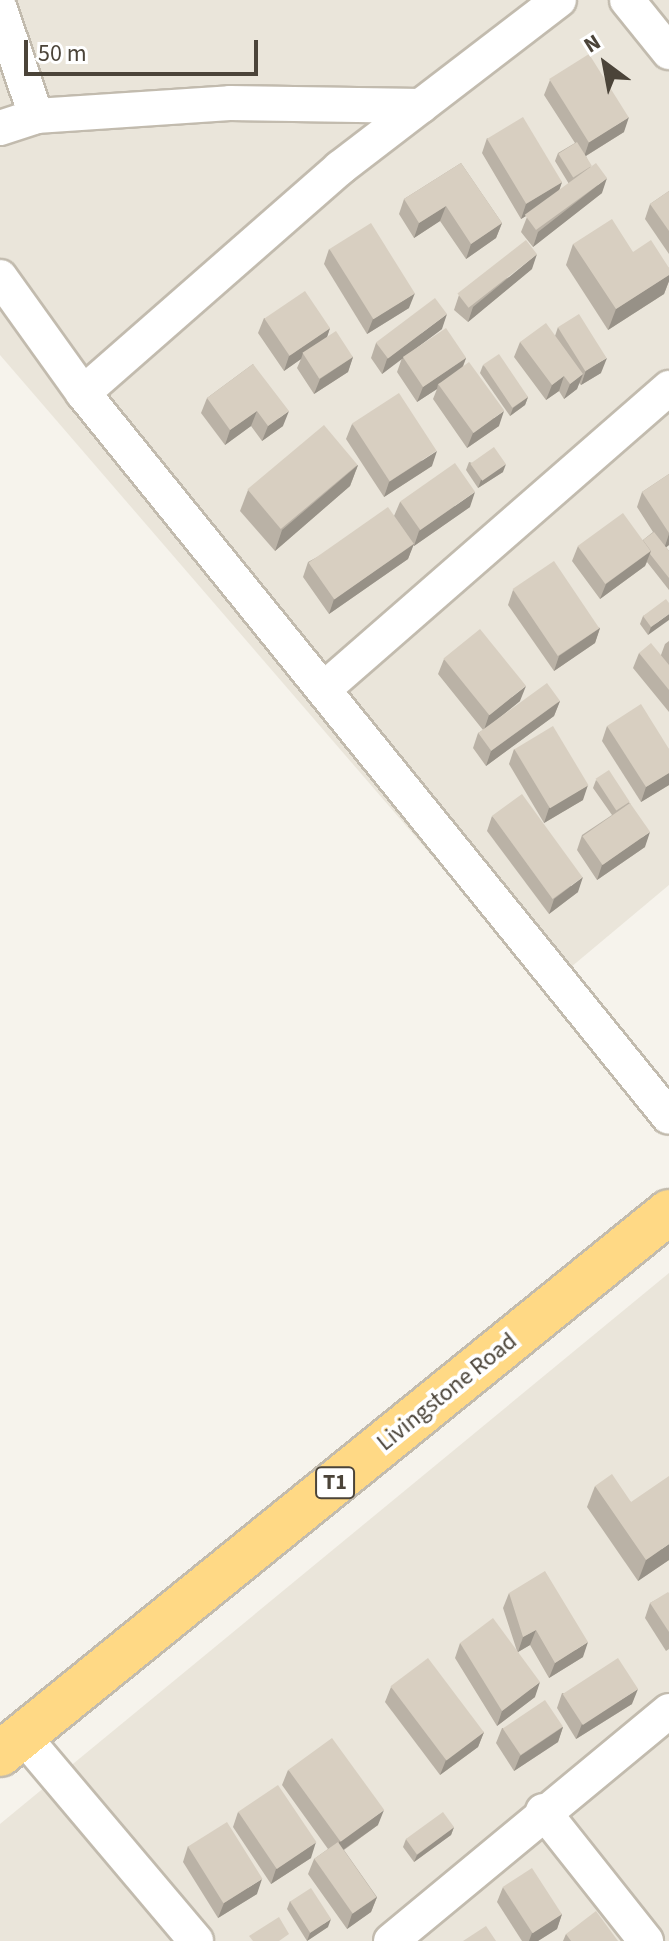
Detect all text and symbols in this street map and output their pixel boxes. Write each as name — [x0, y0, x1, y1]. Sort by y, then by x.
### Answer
scale bar — [28, 24, 262, 74]
north arrow — [565, 24, 645, 104]
text: N — [578, 26, 607, 61]
text: 50 m — [38, 36, 87, 71]
street label: Livingstone Road — [371, 1327, 523, 1457]
road number: T1 — [315, 1465, 355, 1501]

